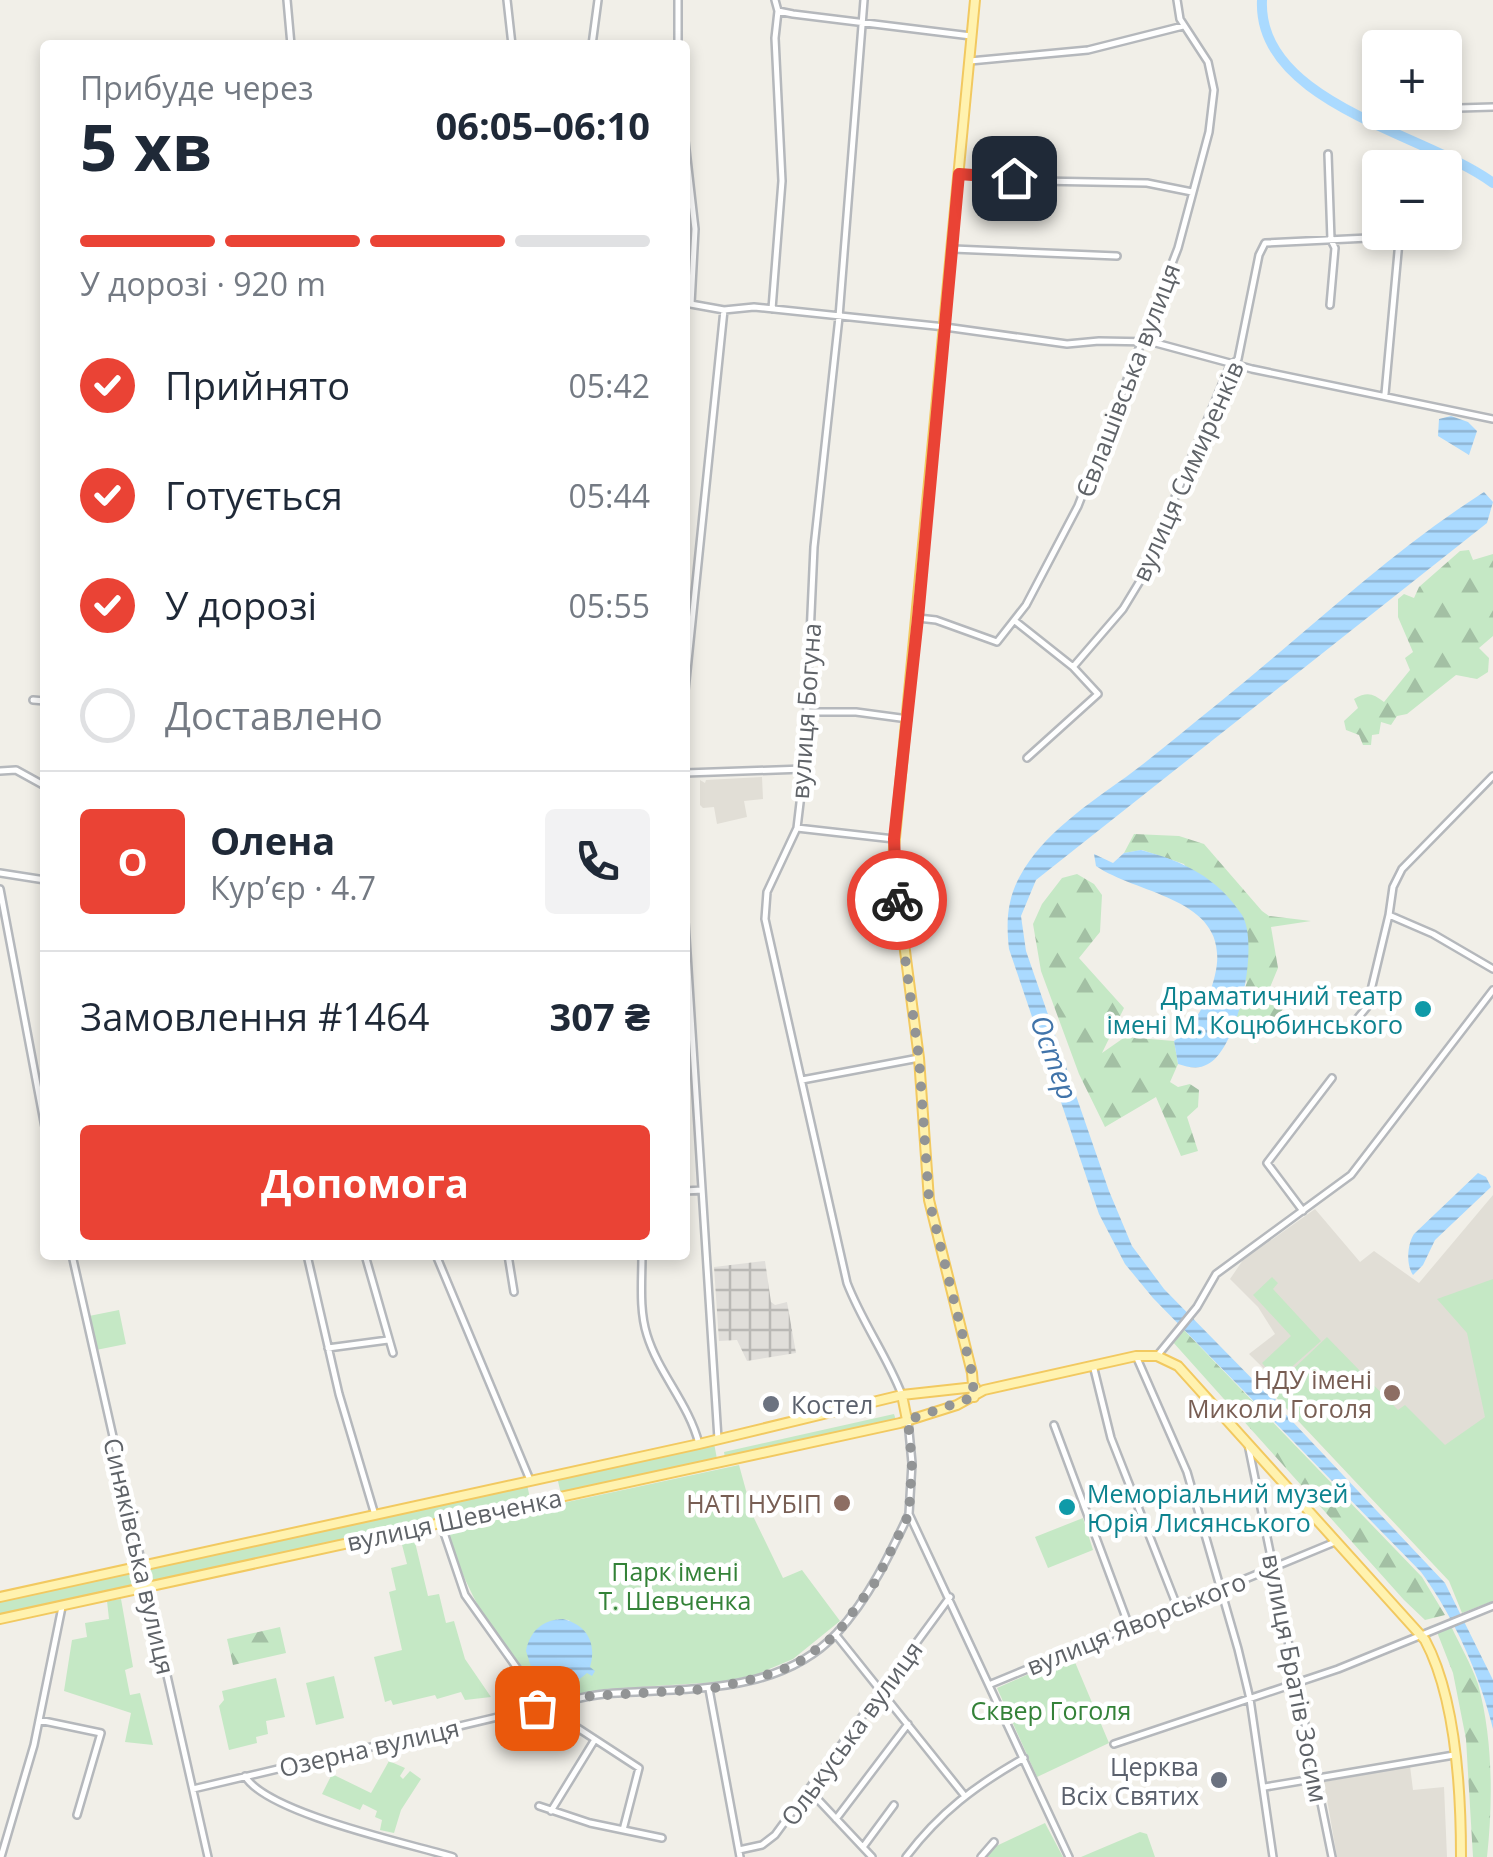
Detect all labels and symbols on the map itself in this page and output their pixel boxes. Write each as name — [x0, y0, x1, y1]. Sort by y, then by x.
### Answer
pin — [972, 136, 1057, 221]
street label: Євлашівська вулиця — [1067, 258, 1187, 502]
street label: вулиця Симиренків — [1123, 356, 1251, 586]
street label: вулиця Богуна — [782, 622, 828, 800]
courier — [847, 850, 947, 950]
place label: Драматичний театр імені М. Коцюбинського — [1106, 978, 1403, 1041]
marker: Драматичний театр імені М. Коцюбинського — [1412, 998, 1434, 1020]
water label: Остер — [1022, 1009, 1088, 1105]
place label: НДУ імені Миколи Гоголя — [1187, 1362, 1372, 1425]
marker: НДУ імені Миколи Гоголя — [1381, 1382, 1403, 1404]
place label: Костел — [791, 1387, 873, 1421]
marker: Костел — [760, 1393, 782, 1415]
street label: Синяківська вулиця — [96, 1435, 184, 1677]
place label: Меморіальний музей Юрія Лисянського — [1087, 1476, 1348, 1539]
street label: вулиця Шевченка — [343, 1480, 565, 1558]
place label: НАТІ НУБІП — [686, 1486, 822, 1520]
marker: НАТІ НУБІП — [831, 1492, 853, 1514]
marker: Меморіальний музей Юрія Лисянського — [1056, 1496, 1078, 1518]
street label: вулиця Братів Зосим — [1255, 1551, 1337, 1805]
park label: Парк імені Т. Шевченка — [599, 1554, 751, 1617]
street label: вулиця Яворського — [1021, 1563, 1251, 1683]
street label: Олькуська вулиця — [772, 1634, 930, 1832]
pin — [495, 1666, 580, 1751]
park label: Сквер Гоголя — [971, 1693, 1131, 1727]
street label: Озерна вулиця — [276, 1710, 462, 1784]
place label: Церква Всіх Святих — [1060, 1749, 1199, 1812]
marker: Церква Всіх Святих — [1208, 1769, 1230, 1791]

